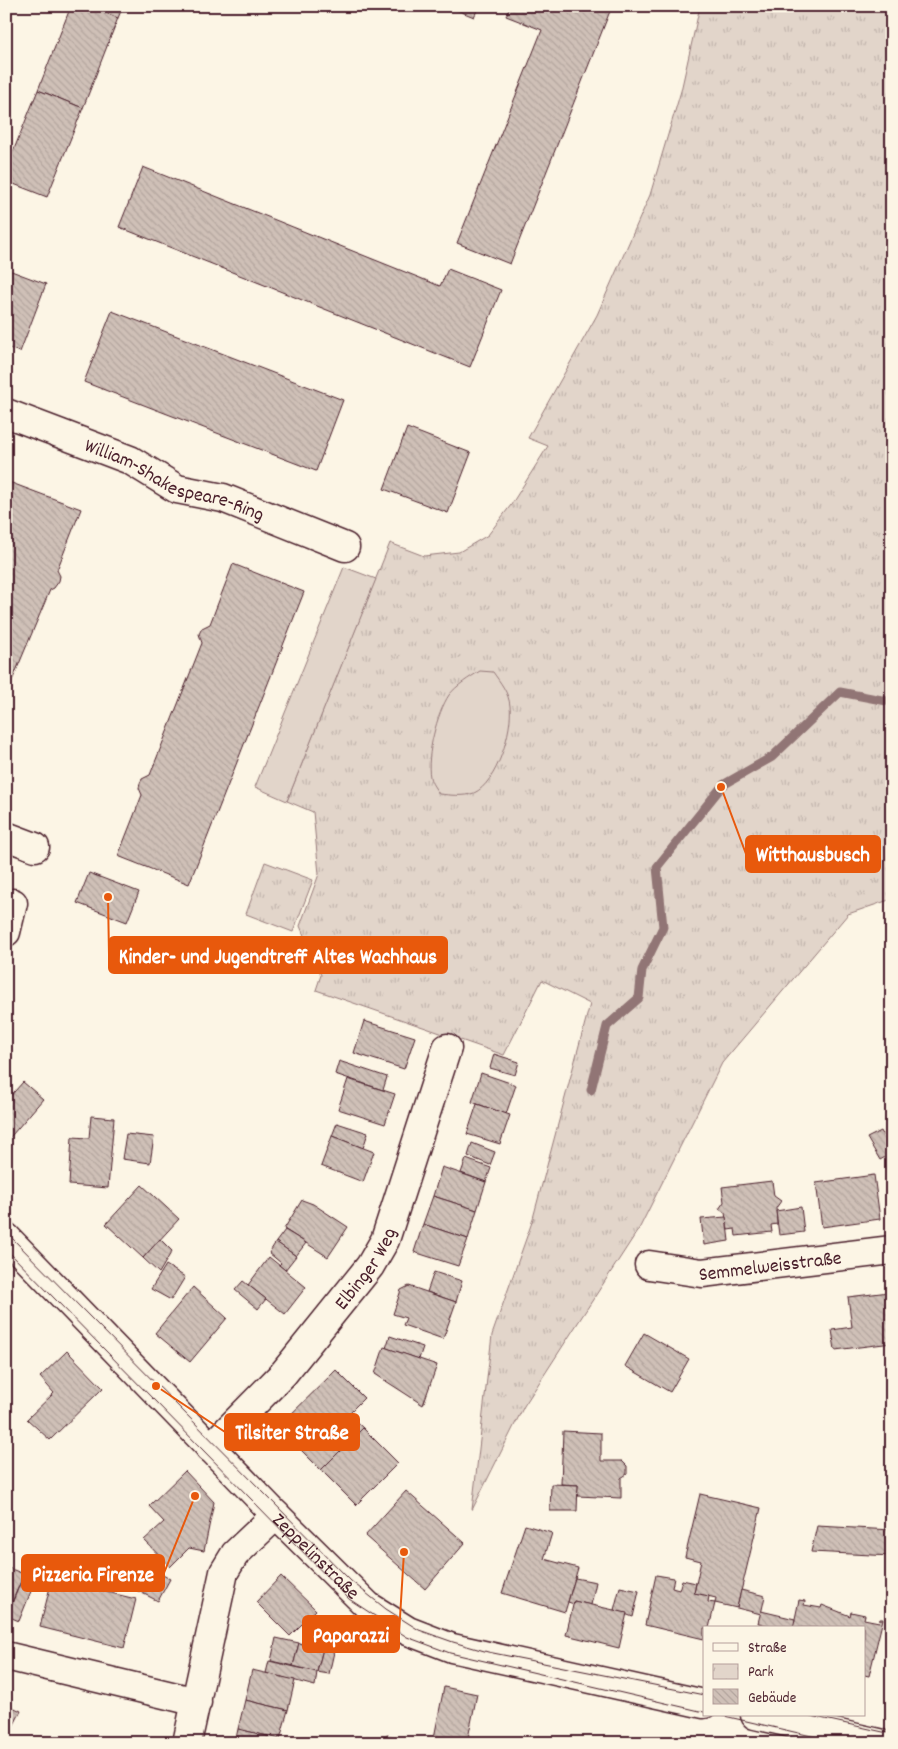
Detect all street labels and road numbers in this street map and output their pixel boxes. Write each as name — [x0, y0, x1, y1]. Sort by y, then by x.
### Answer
street label: William-Shakespeare-Ring — [80, 433, 268, 530]
street label: Elbinger Weg — [329, 1225, 405, 1317]
street label: Semmelweisstraße — [697, 1245, 843, 1290]
street label: Zeppelinstraße — [265, 1508, 365, 1608]

